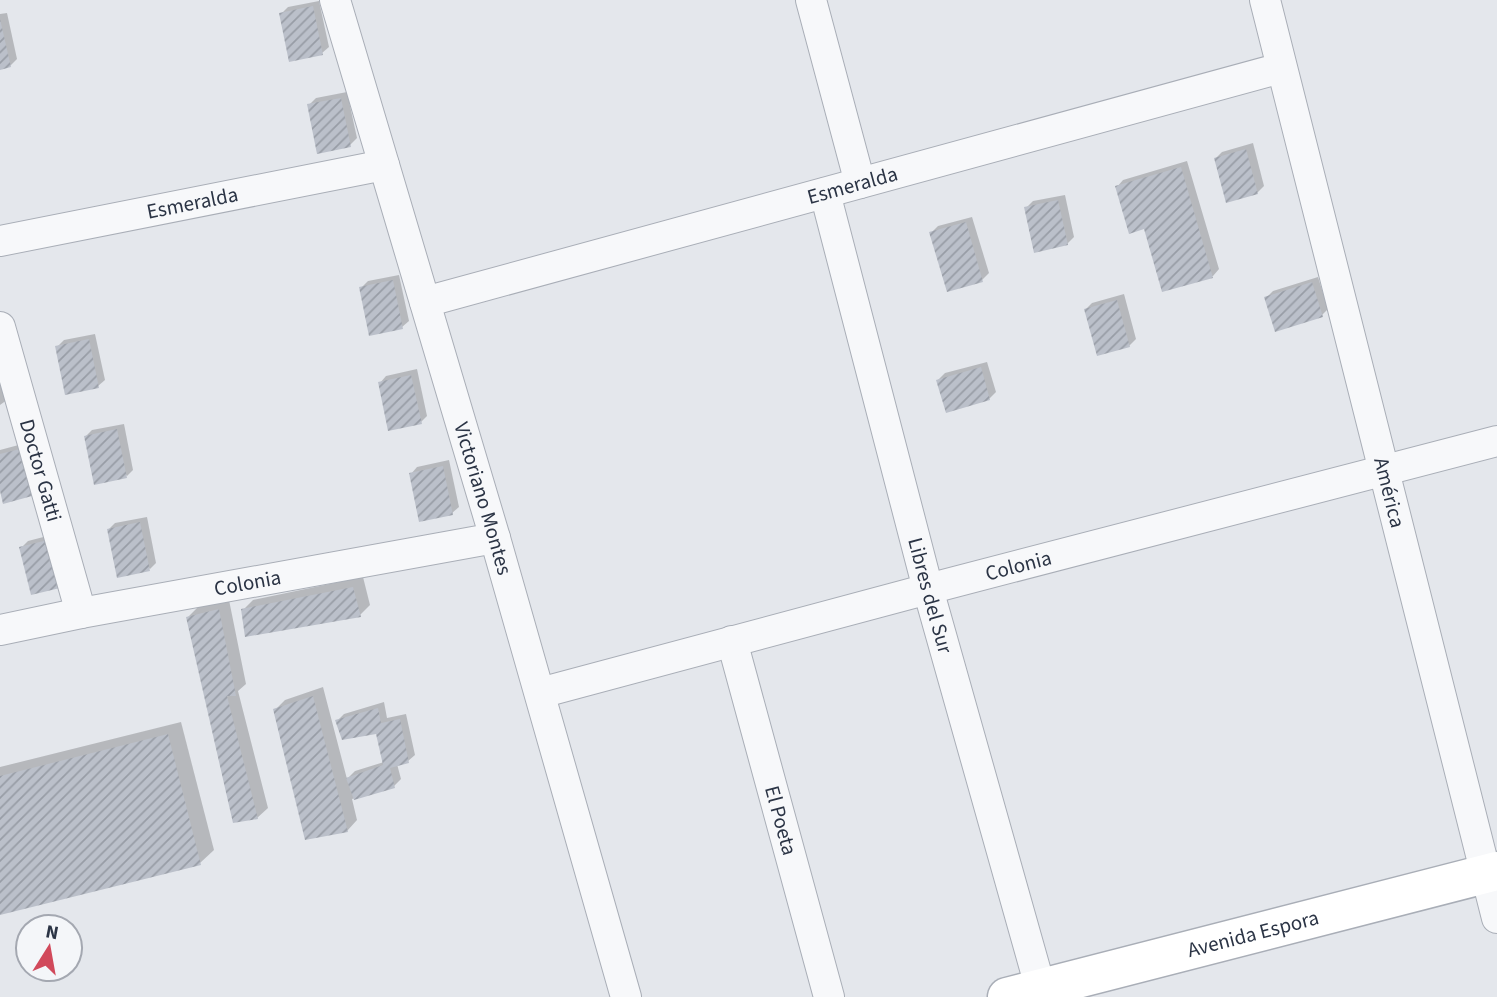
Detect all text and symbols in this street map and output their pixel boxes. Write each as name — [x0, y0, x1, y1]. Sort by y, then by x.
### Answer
street label: Esmeralda — [804, 158, 901, 212]
street label: Esmeralda — [144, 179, 241, 227]
street label: Doctor Gatti — [12, 415, 69, 525]
street label: Victoriano Montes — [446, 418, 520, 579]
street label: América — [1366, 454, 1413, 531]
street label: Libres del Sur — [900, 534, 961, 658]
street label: Colonia — [982, 543, 1055, 589]
street label: Colonia — [212, 562, 283, 604]
street label: El Poeta — [757, 782, 805, 859]
street label: Avenida Espora — [1184, 902, 1322, 965]
north arrow — [14, 913, 84, 983]
text: N — [43, 918, 61, 947]

